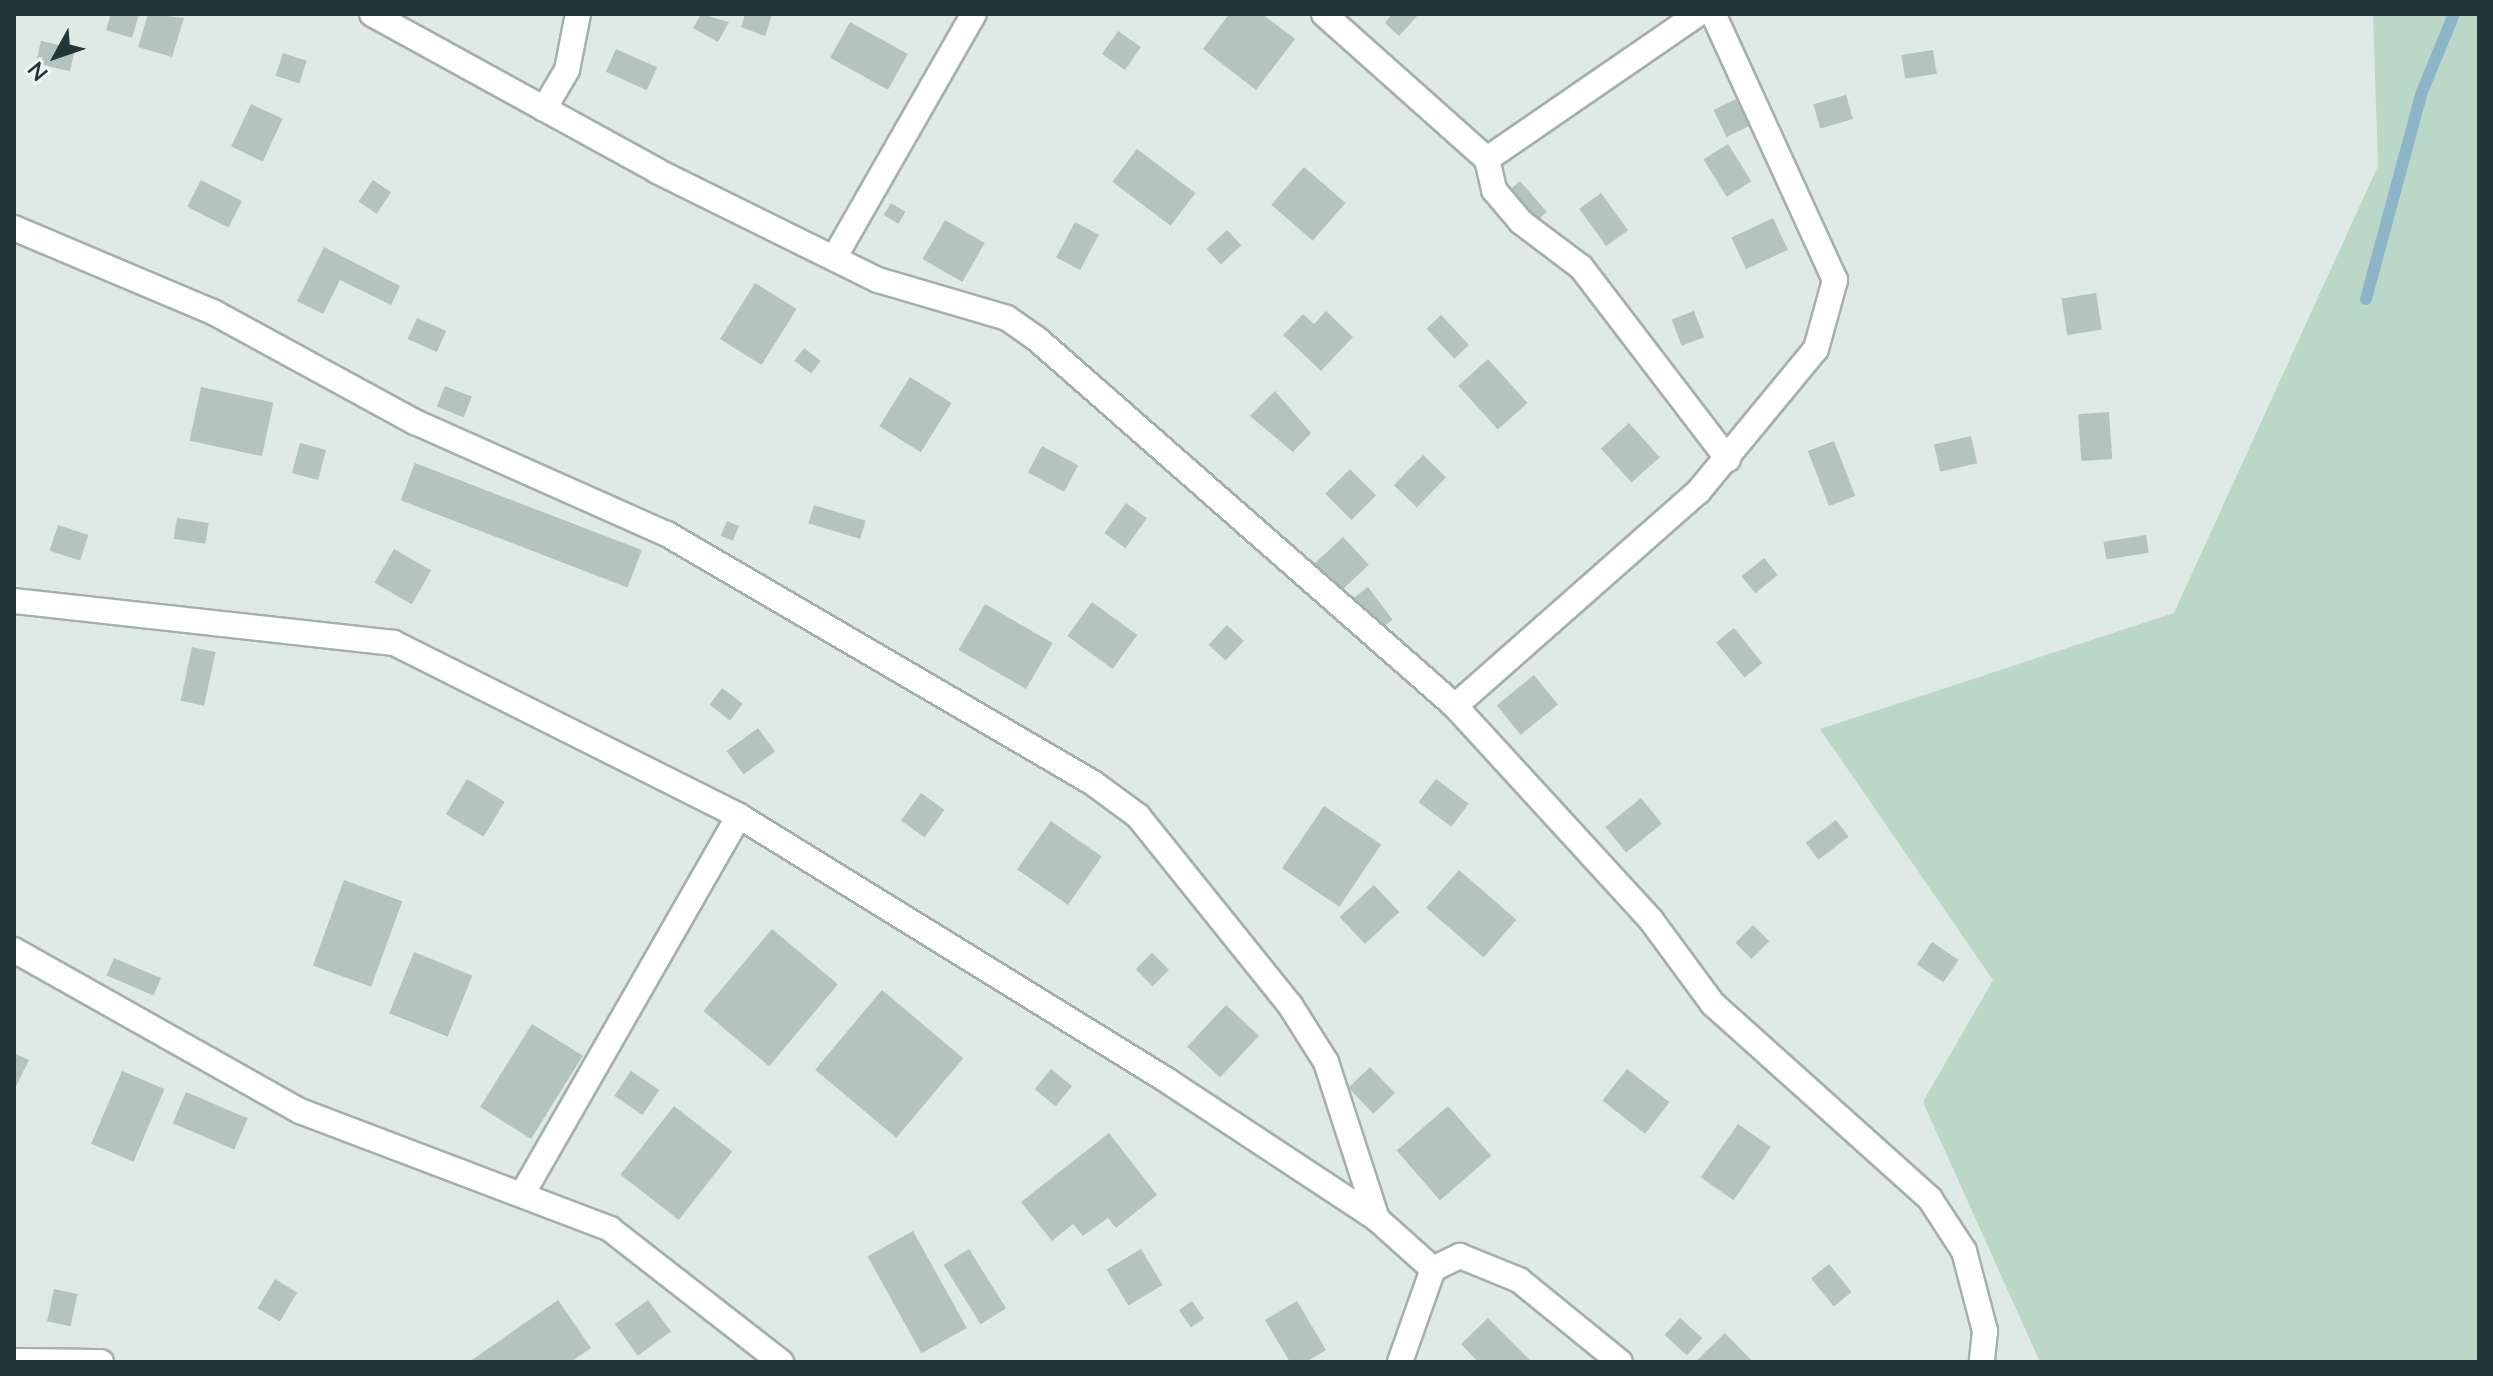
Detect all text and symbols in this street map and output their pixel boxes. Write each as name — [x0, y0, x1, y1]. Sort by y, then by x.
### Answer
north arrow — [16, 16, 96, 96]
text: N — [21, 57, 53, 87]

